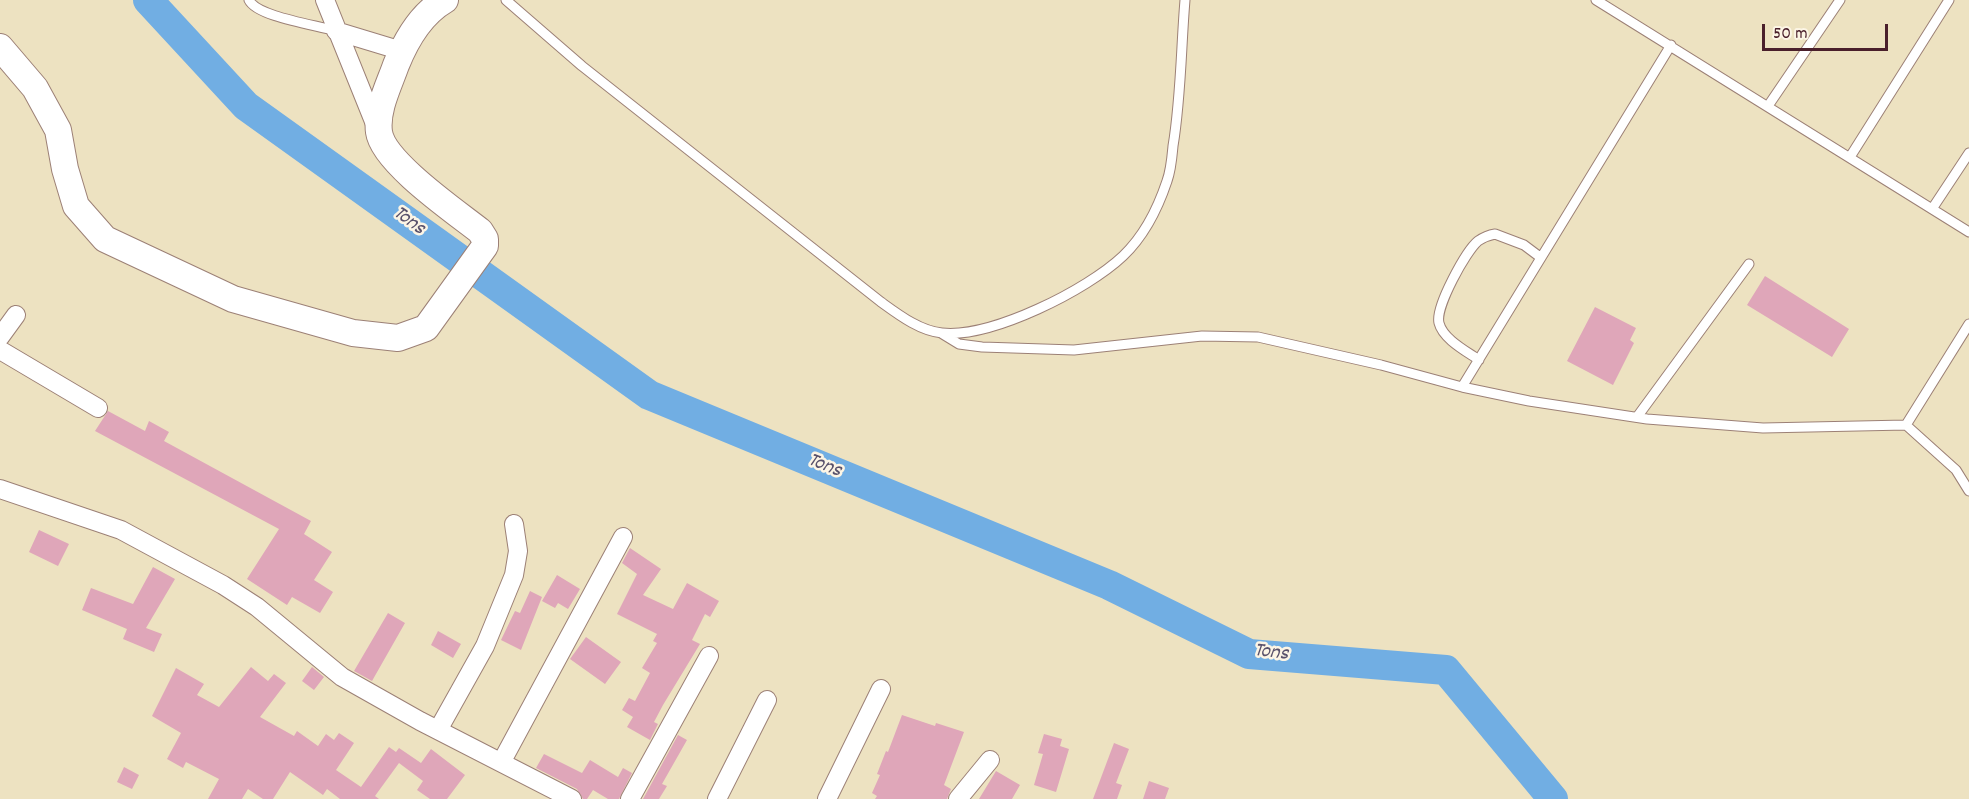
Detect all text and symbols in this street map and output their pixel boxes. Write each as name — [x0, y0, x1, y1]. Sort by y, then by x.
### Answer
scale bar — [1765, 12, 1891, 50]
text: 50 m — [1773, 22, 1808, 47]
water label: Tons — [387, 202, 429, 242]
water label: Tons — [803, 449, 845, 485]
water label: Tons — [1252, 639, 1290, 669]

